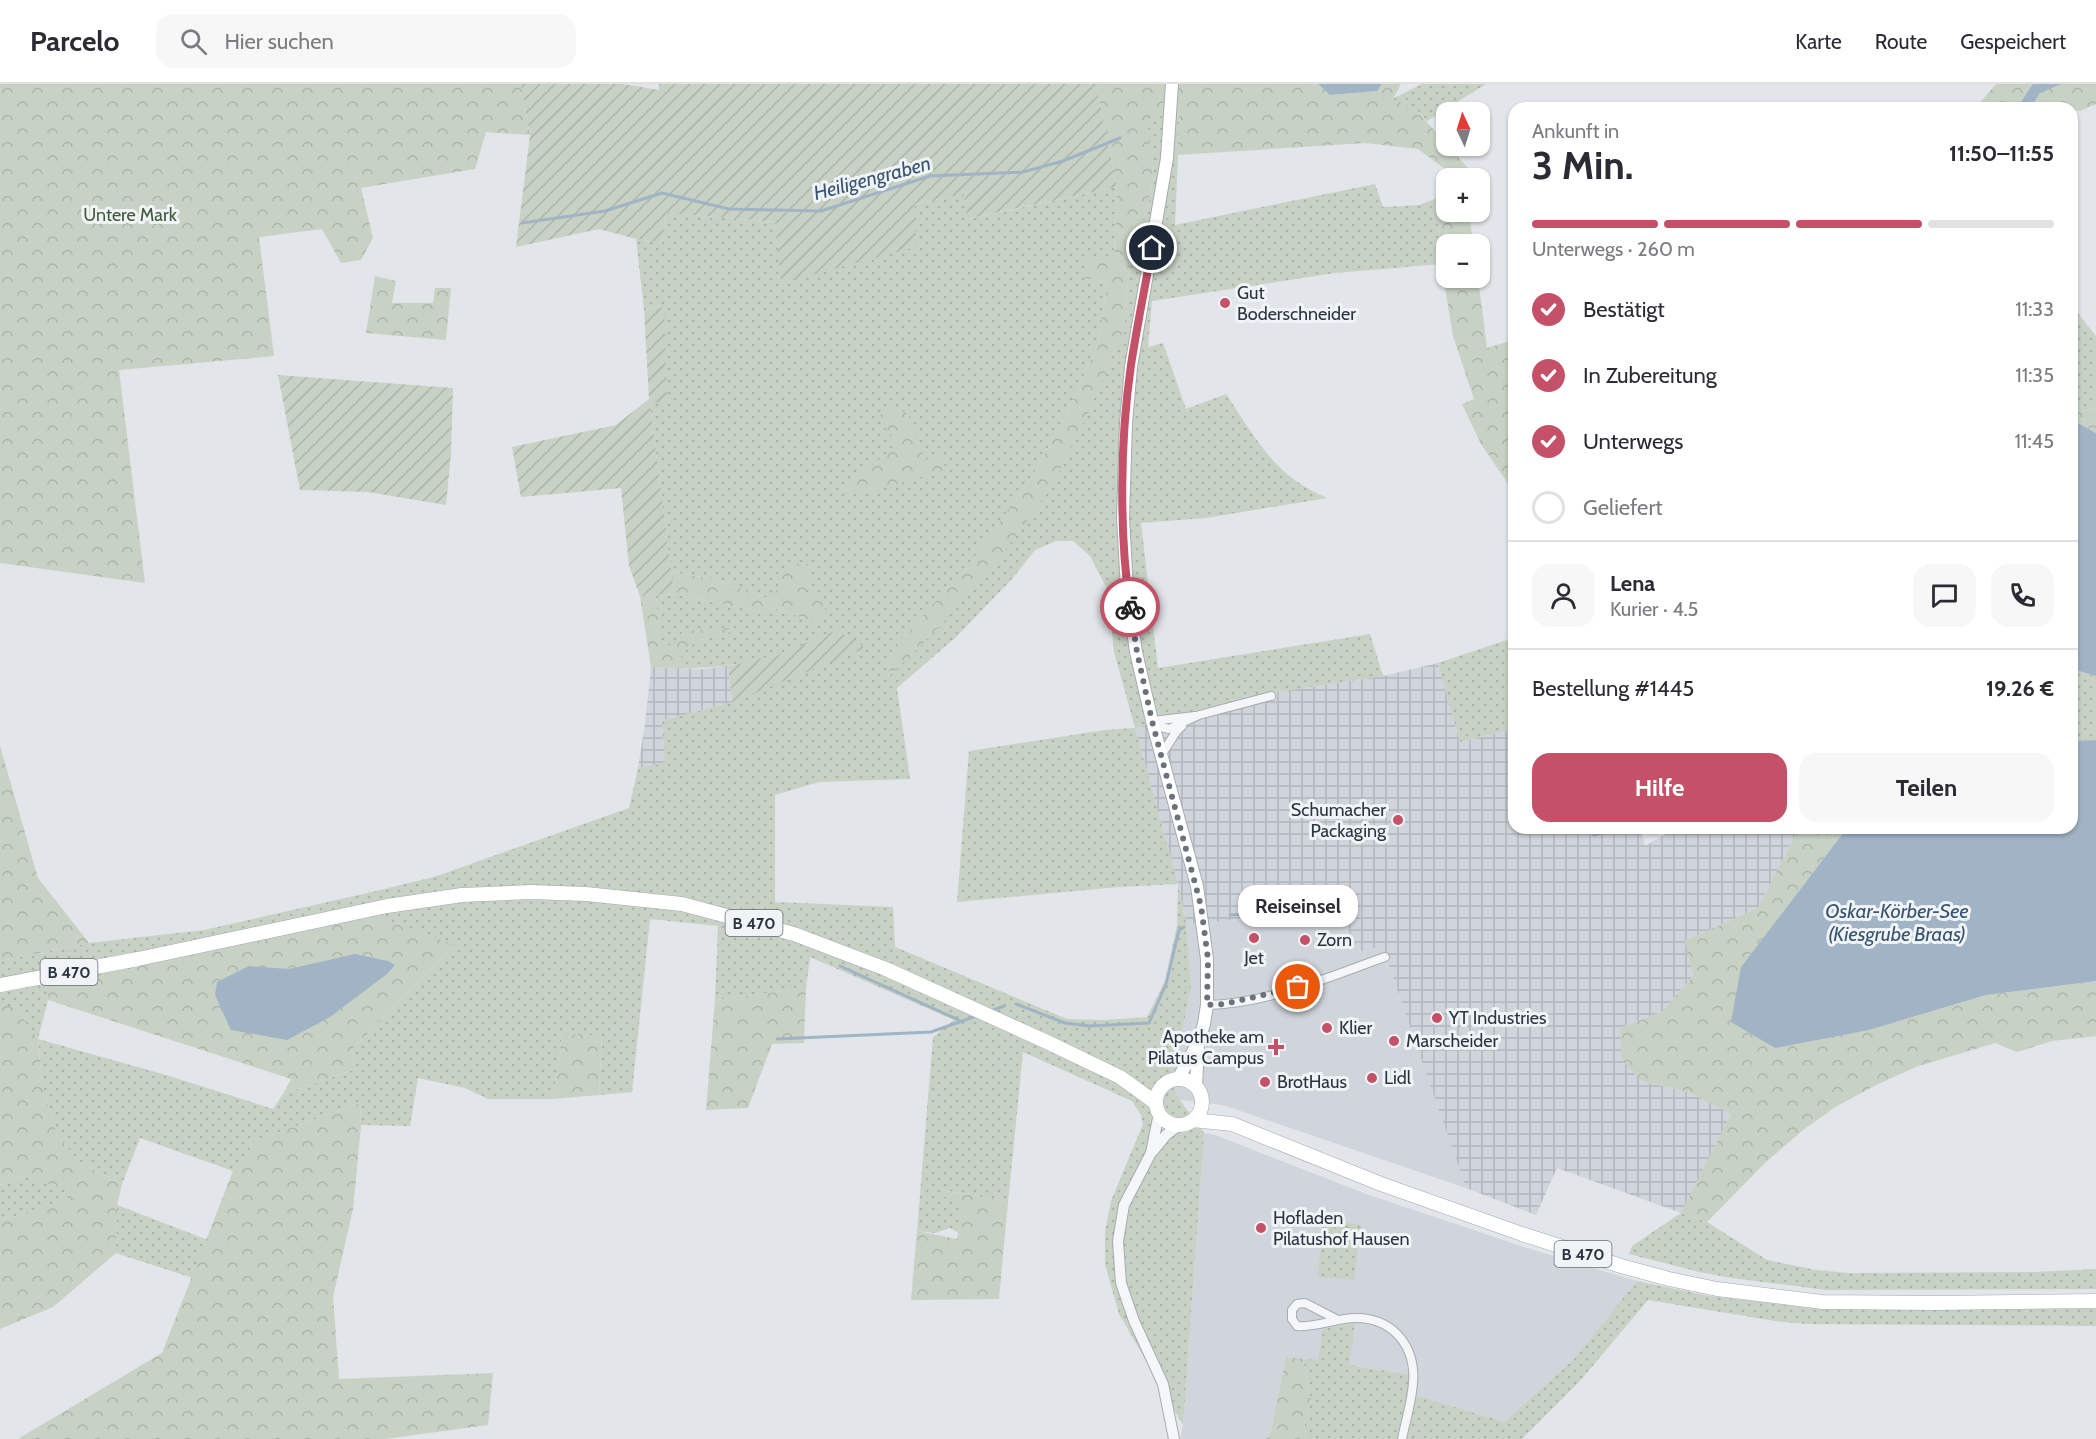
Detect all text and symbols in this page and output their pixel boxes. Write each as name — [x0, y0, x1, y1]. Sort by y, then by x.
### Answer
search box — [156, 14, 576, 68]
text: Parcelo — [30, 24, 120, 58]
icon: search — [177, 25, 210, 58]
text: Hier suchen — [225, 28, 334, 55]
text: Karte — [1795, 29, 1842, 54]
text: Route — [1875, 29, 1927, 54]
text: Gespeichert — [1960, 29, 2066, 54]
north arrow — [1436, 102, 1490, 156]
map controls — [1436, 102, 1490, 288]
text: Ankunft in — [1532, 119, 1619, 143]
text: 11:50–11:55 — [1949, 140, 2054, 167]
text: 3 Min. — [1532, 141, 1633, 189]
water label: Heiligengraben — [811, 151, 933, 205]
button: + — [1436, 168, 1490, 222]
park label: Untere Mark — [83, 204, 178, 226]
pin — [1126, 222, 1177, 273]
icon: home — [1135, 231, 1168, 264]
button: − — [1436, 234, 1490, 288]
text: Unterwegs · 260 m — [1532, 237, 1695, 261]
place label: Gut Boderschneider — [1237, 282, 1356, 325]
icon: check — [1532, 293, 1565, 326]
marker: Gut Boderschneider — [1218, 296, 1232, 310]
text: Bestätigt — [1583, 296, 1665, 323]
text: 11:33 — [2015, 297, 2054, 321]
icon: check — [1532, 359, 1565, 392]
text: In Zubereitung — [1583, 362, 1717, 389]
text: 11:35 — [2015, 363, 2054, 387]
icon: check — [1532, 425, 1565, 458]
text: Unterwegs — [1583, 428, 1683, 455]
text: 11:45 — [2014, 429, 2054, 453]
text: Geliefert — [1583, 494, 1663, 521]
button: person — [1532, 564, 1595, 627]
button: chat — [1913, 564, 1976, 627]
button: phone — [1991, 564, 2054, 627]
text: Lena — [1610, 570, 1655, 597]
courier — [1100, 577, 1160, 637]
icon: bike — [1114, 591, 1147, 624]
text: Kurier · 4.5 — [1610, 597, 1698, 621]
text: Bestellung #1445 — [1532, 675, 1694, 702]
text: 19.26 € — [1986, 675, 2054, 702]
button: Hilfe — [1532, 753, 1787, 822]
button: Teilen — [1799, 753, 2054, 822]
place label: Schumacher Packaging — [1291, 799, 1387, 842]
marker: Schumacher Packaging — [1391, 813, 1405, 827]
callout: Reiseinsel — [1238, 885, 1358, 927]
text: Reiseinsel — [1255, 894, 1341, 918]
water label: Oskar-Körber-See (Kiesgrube Braas) — [1825, 899, 1969, 946]
road number: B 470 — [726, 910, 783, 936]
place label: Zorn — [1317, 929, 1352, 951]
marker: Jet — [1247, 931, 1261, 945]
marker: Zorn — [1298, 933, 1312, 947]
place label: Jet — [1243, 947, 1264, 969]
road number: B 470 — [40, 959, 98, 985]
pin — [1272, 961, 1323, 1012]
icon: bag — [1281, 970, 1314, 1003]
place label: YT Industries — [1448, 1007, 1546, 1029]
marker: YT Industries — [1430, 1011, 1444, 1025]
place label: Klier — [1339, 1017, 1372, 1039]
marker: Klier — [1320, 1021, 1334, 1035]
place label: Apotheke am Pilatus Campus — [1148, 1026, 1264, 1069]
place label: Marscheider — [1406, 1030, 1498, 1052]
marker: Marscheider — [1387, 1034, 1401, 1048]
marker: Apotheke am Pilatus Campus — [1269, 1040, 1283, 1054]
place label: Lidl — [1384, 1067, 1412, 1089]
place label: BrotHaus — [1277, 1071, 1347, 1093]
marker: Lidl — [1365, 1071, 1379, 1085]
marker: BrotHaus — [1258, 1075, 1272, 1089]
place label: Hofladen Pilatushof Hausen — [1273, 1207, 1410, 1250]
marker: Hofladen Pilatushof Hausen — [1254, 1221, 1268, 1235]
road number: B 470 — [1554, 1241, 1612, 1267]

